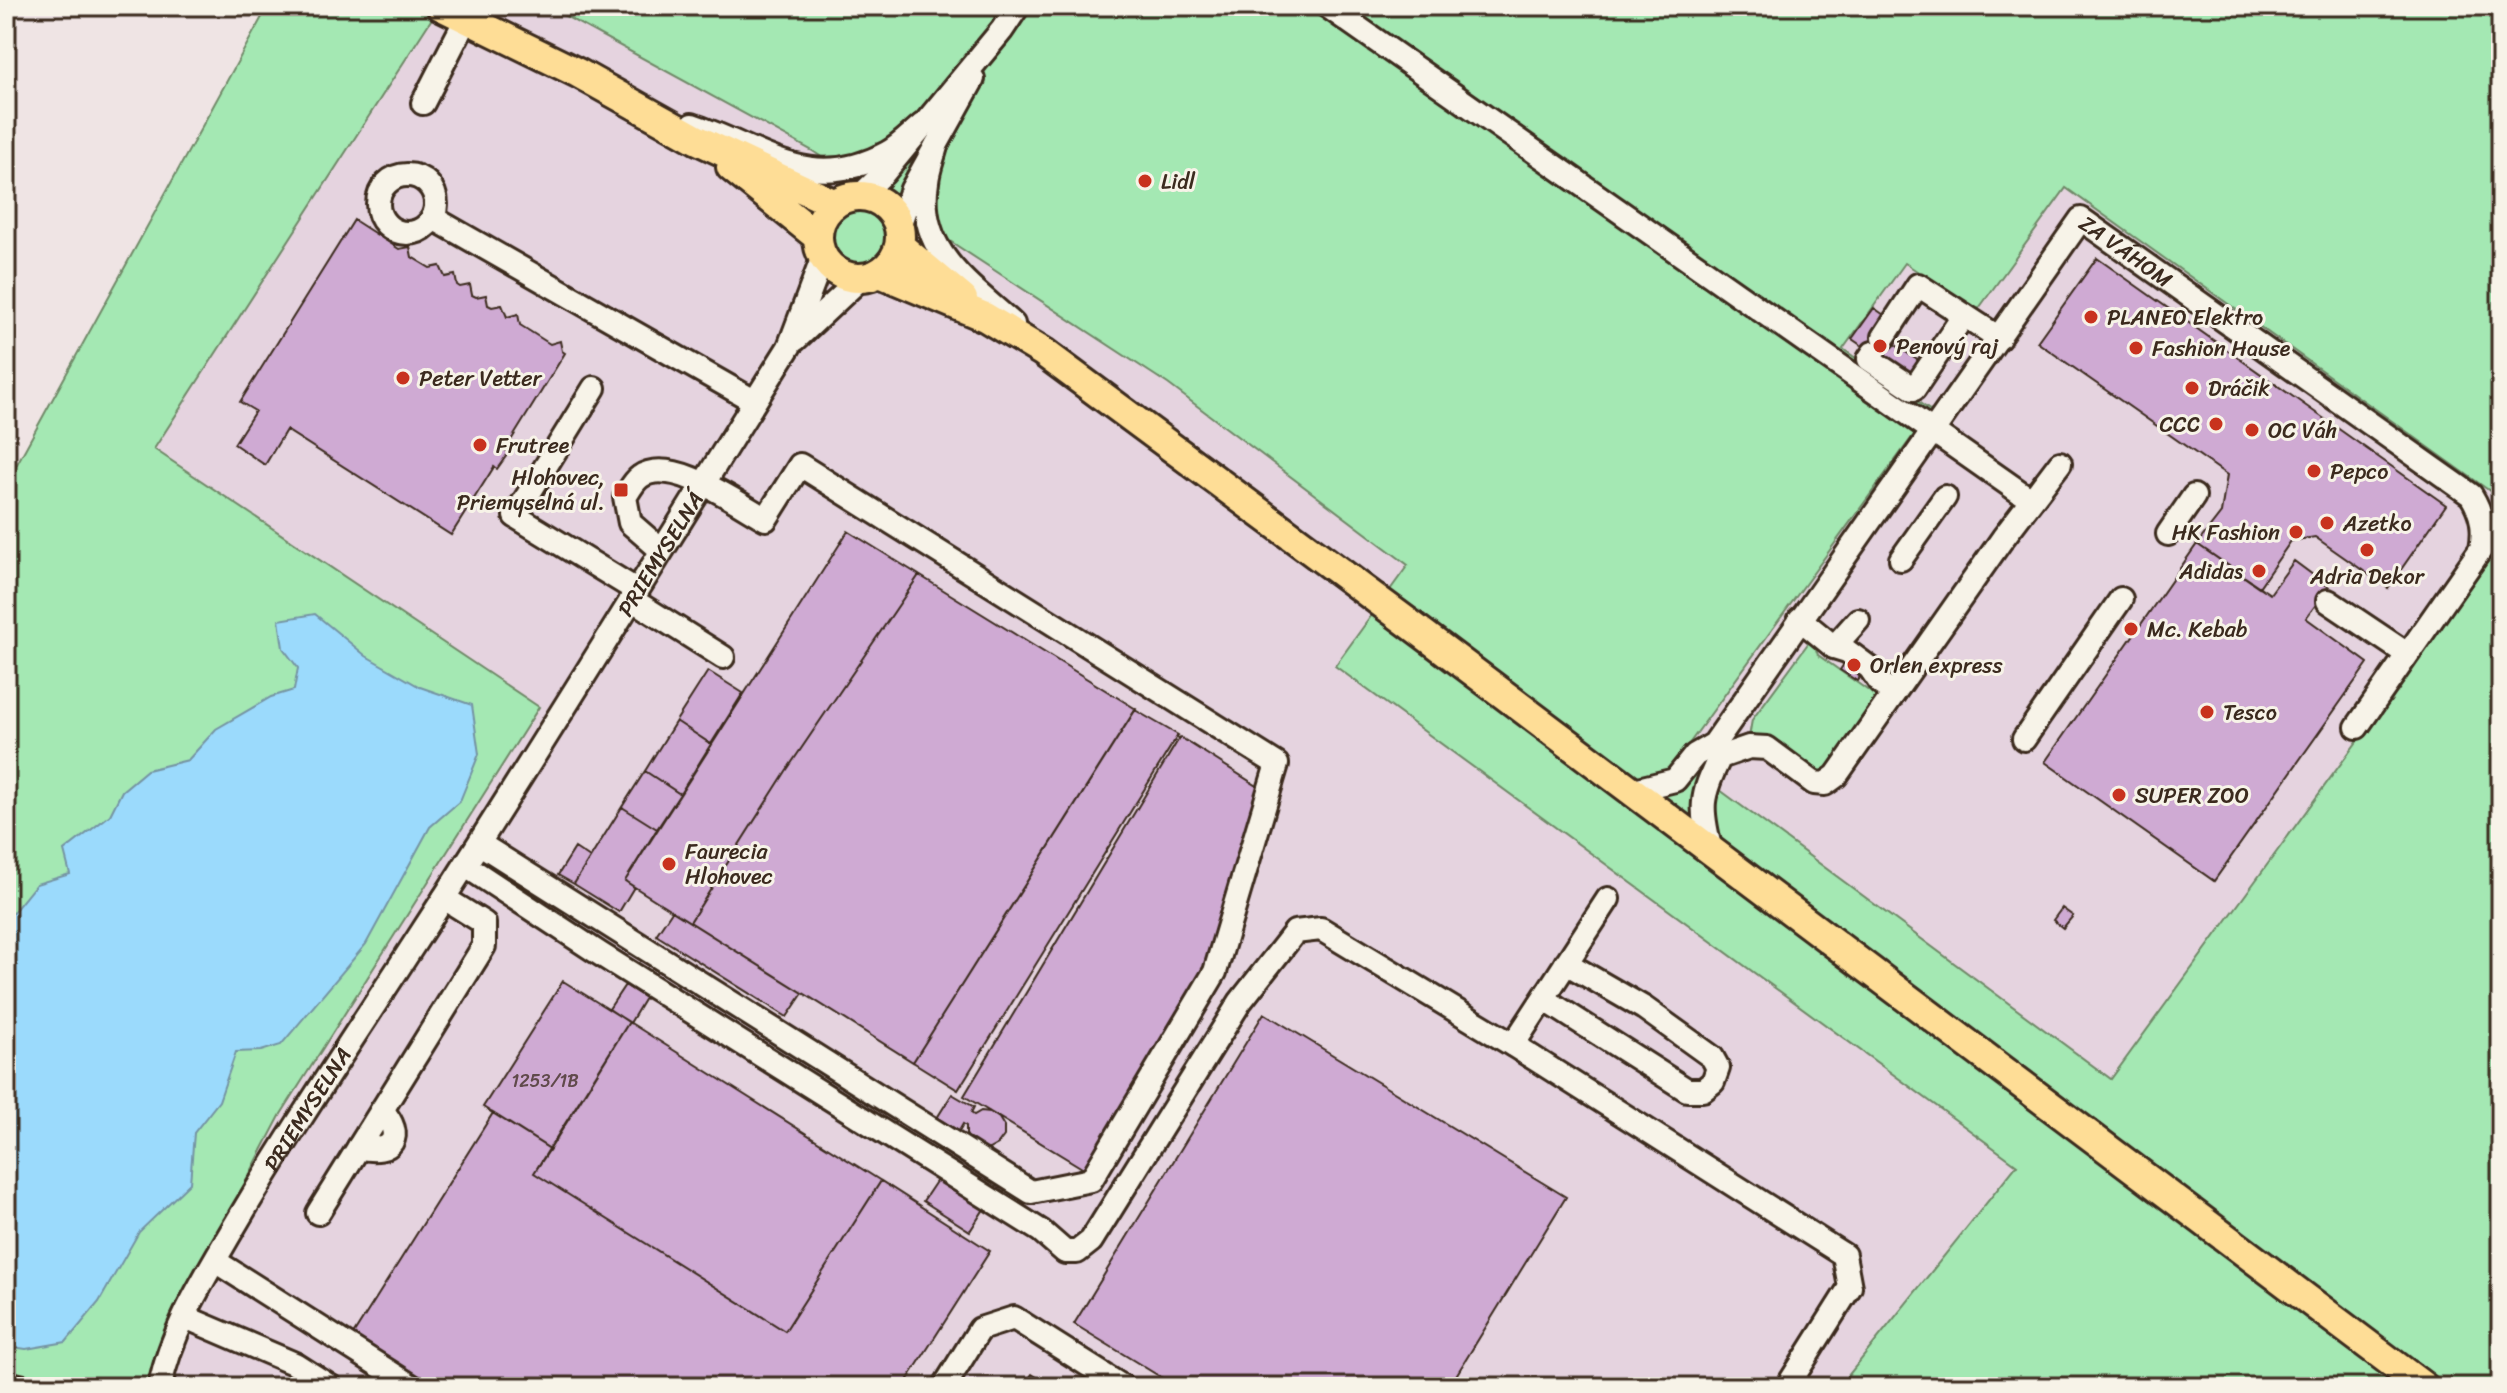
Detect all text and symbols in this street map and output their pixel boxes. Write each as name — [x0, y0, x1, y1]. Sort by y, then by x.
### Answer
place label: Lidl — [1161, 162, 1196, 201]
marker: Lidl — [1136, 172, 1154, 190]
street label: ZA VÁHOM — [2071, 204, 2181, 298]
place label: PLANEO Elektro — [2107, 298, 2263, 337]
marker: PLANEO Elektro — [2082, 308, 2100, 326]
place label: Penový raj — [1896, 327, 1999, 366]
place label: Fashion Hause — [2152, 329, 2291, 368]
marker: Penový raj — [1871, 337, 1889, 355]
marker: Fashion Hause — [2127, 339, 2145, 357]
place label: Peter Vetter — [419, 359, 542, 398]
marker: Peter Vetter — [394, 369, 412, 387]
place label: Dráčik — [2208, 369, 2270, 408]
marker: Dráčik — [2183, 379, 2201, 397]
place label: CCC — [2159, 405, 2200, 444]
place label: OC Váh — [2268, 411, 2337, 450]
marker: CCC — [2207, 415, 2225, 433]
marker: OC Váh — [2243, 421, 2261, 439]
place label: Frutree — [496, 426, 570, 465]
marker: Frutree — [471, 436, 489, 454]
place label: Pepco — [2330, 452, 2388, 491]
place label: Hlohovec, Priemyselná ul. — [457, 458, 605, 522]
marker: Pepco — [2305, 462, 2323, 480]
street label: PRIEMYSELNÁ — [607, 481, 716, 625]
marker: Hlohovec, Priemyselná ul. — [612, 481, 630, 499]
place label: Azetko — [2342, 504, 2412, 543]
place label: HK Fashion — [2172, 513, 2280, 552]
marker: Azetko — [2318, 514, 2336, 532]
marker: HK Fashion — [2287, 523, 2305, 541]
marker: Adria Dekor — [2358, 541, 2376, 559]
place label: Adidas — [2178, 552, 2243, 591]
place label: Adria Dekor — [2309, 557, 2426, 596]
marker: Adidas — [2250, 562, 2268, 580]
place label: Mc. Kebab — [2147, 610, 2248, 649]
marker: Mc. Kebab — [2122, 620, 2140, 638]
place label: Orlen express — [1870, 646, 2003, 685]
marker: Orlen express — [1845, 656, 1863, 674]
place label: Tesco — [2223, 693, 2277, 732]
marker: Tesco — [2198, 703, 2216, 721]
place label: SUPER ZOO — [2135, 776, 2249, 815]
marker: SUPER ZOO — [2110, 786, 2128, 804]
place label: Faurecia Hlohovec — [685, 832, 773, 896]
marker: Faurecia Hlohovec — [660, 855, 678, 873]
street label: PRIEMYSELNÁ — [253, 1037, 364, 1179]
house number: 1253/1B — [512, 1065, 579, 1097]

